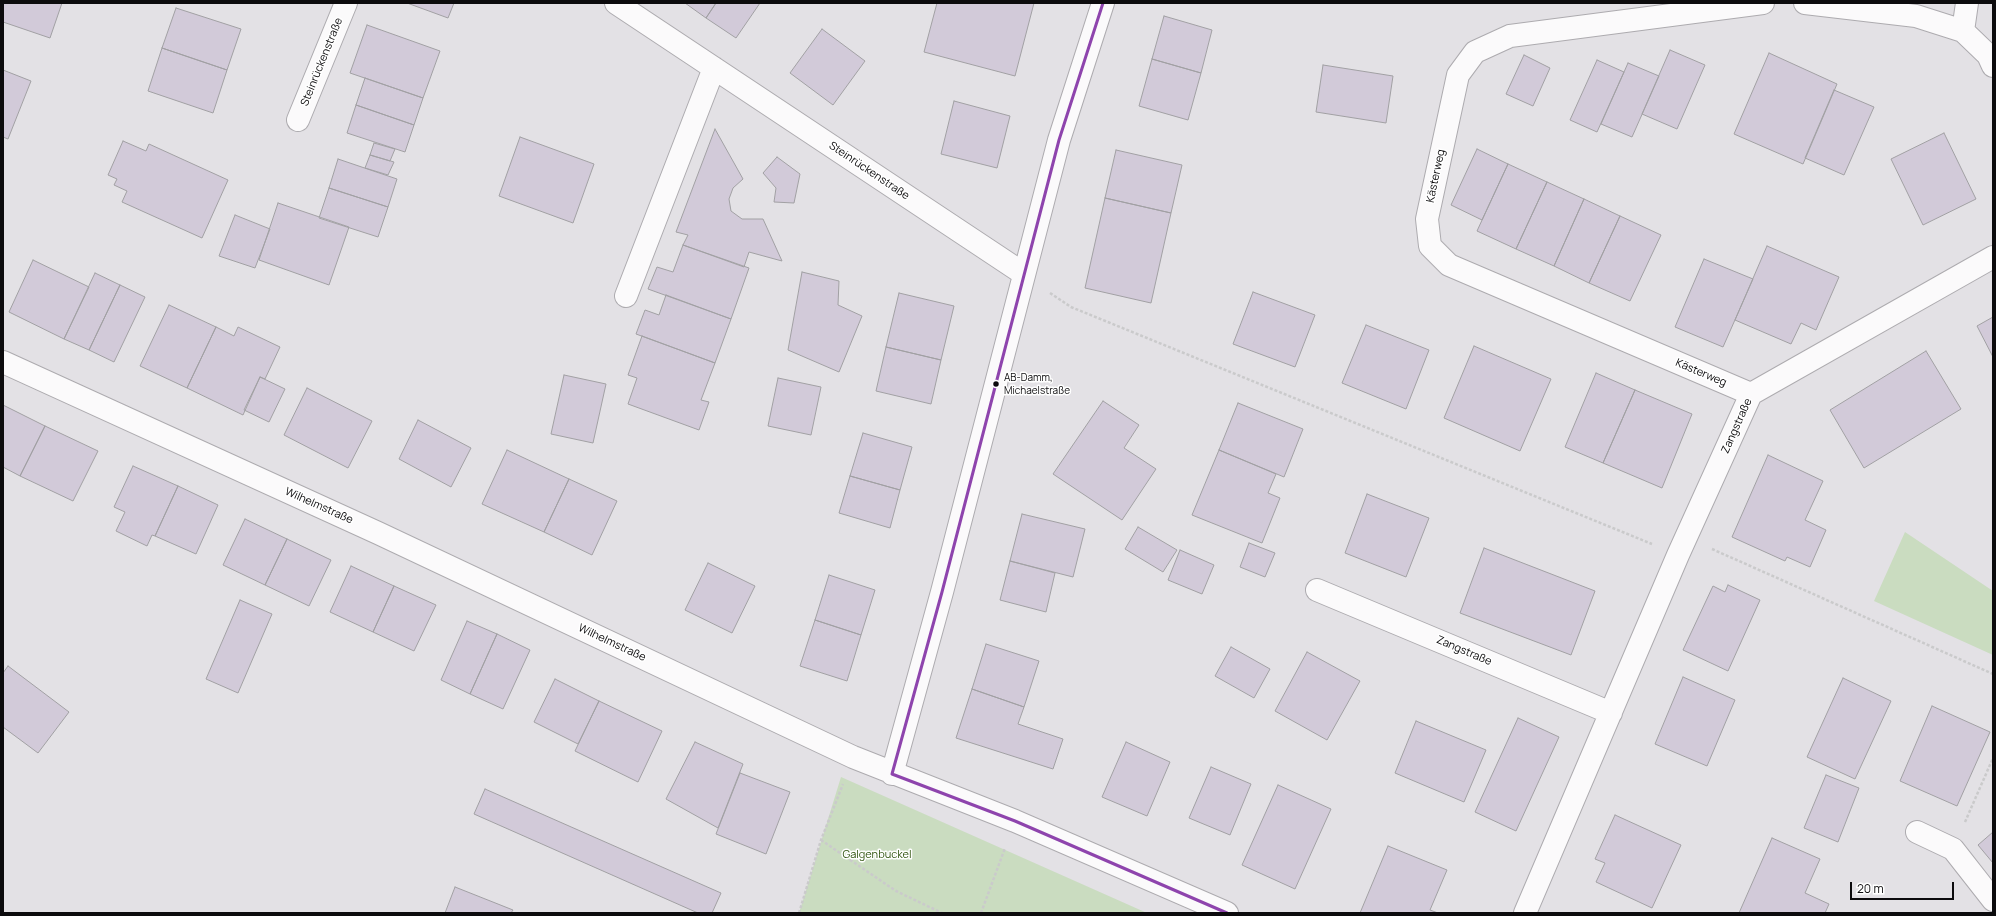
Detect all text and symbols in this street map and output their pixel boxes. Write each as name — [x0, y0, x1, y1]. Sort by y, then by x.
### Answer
street label: Steinrückenstraße — [298, 16, 346, 108]
street label: Steinrückenstraße — [826, 139, 912, 203]
street label: Kästerweg — [1424, 148, 1448, 204]
street label: Kästerweg — [1673, 356, 1729, 390]
place label: AB-Damm, Michaelstraße — [1004, 372, 1070, 396]
marker: AB-Damm, Michaelstraße — [991, 379, 1001, 389]
street label: Zangstraße — [1719, 396, 1755, 456]
street label: Wilhelmstraße — [283, 485, 355, 527]
street label: Wilhelmstraße — [576, 622, 648, 664]
street label: Zangstraße — [1434, 633, 1494, 669]
park label: Galgenbuckel — [842, 848, 912, 862]
scale bar — [1852, 874, 1956, 900]
text: 20 m — [1857, 880, 1884, 897]

